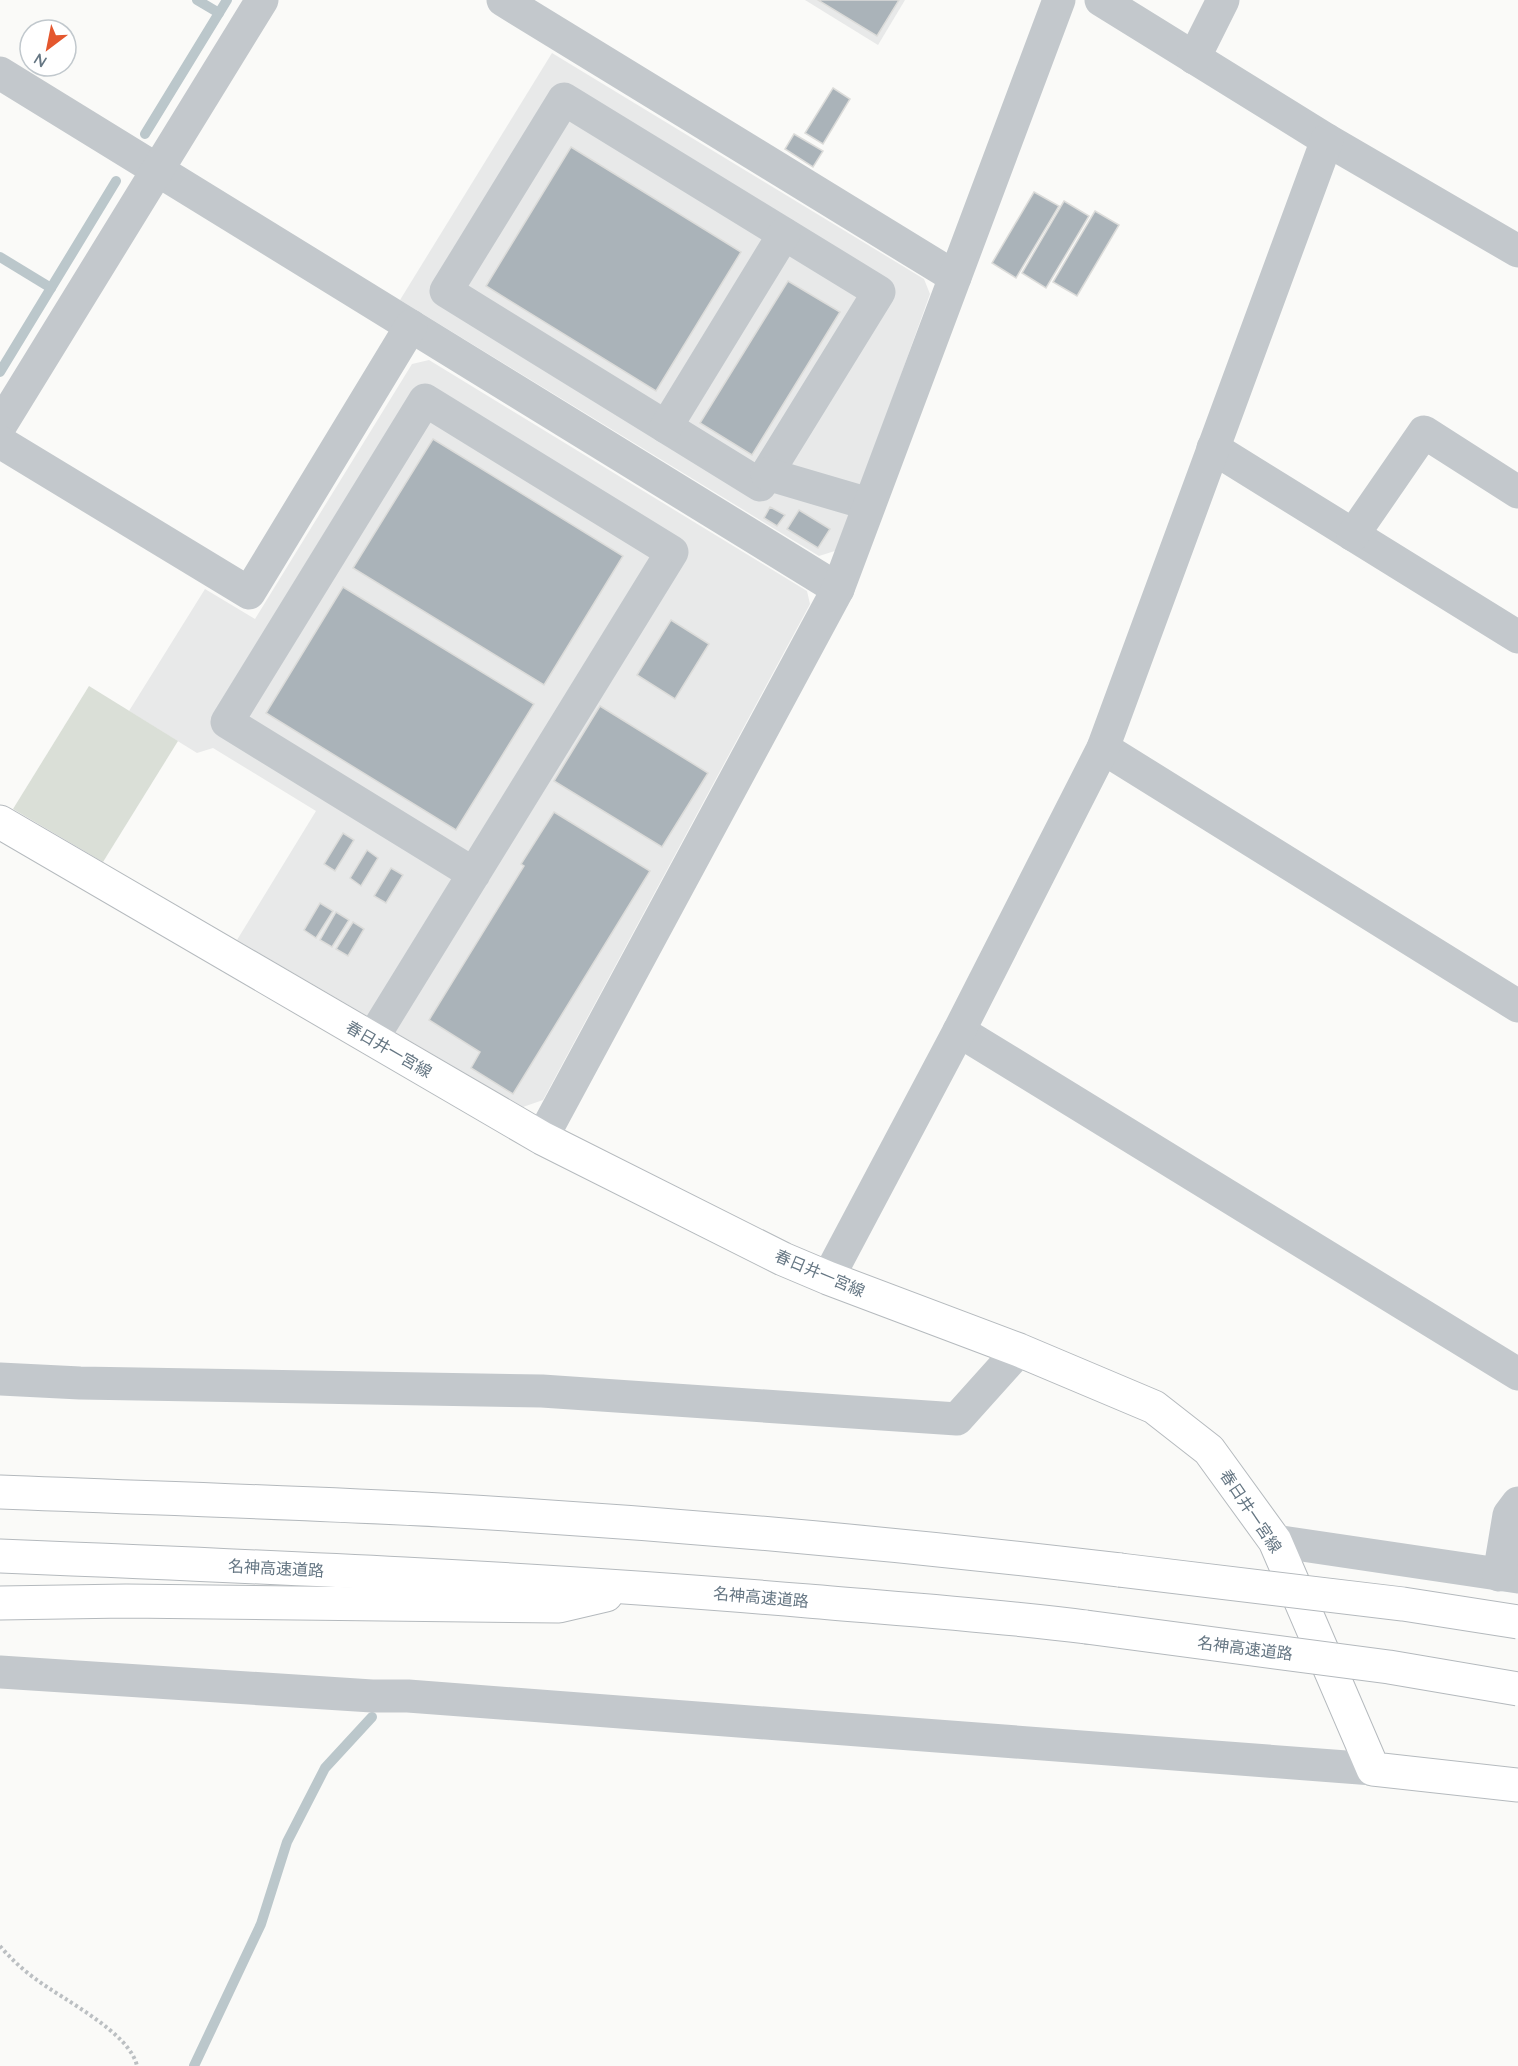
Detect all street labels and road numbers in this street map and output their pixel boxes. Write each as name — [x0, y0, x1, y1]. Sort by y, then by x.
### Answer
street label: 春日井一宮線 — [342, 1016, 436, 1082]
street label: 春日井一宮線 — [772, 1245, 868, 1301]
street label: 春日井一宮線 — [1216, 1466, 1286, 1556]
street label: 名神高速道路 — [228, 1556, 324, 1580]
street label: 名神高速道路 — [712, 1583, 810, 1611]
street label: 名神高速道路 — [1196, 1632, 1294, 1664]

